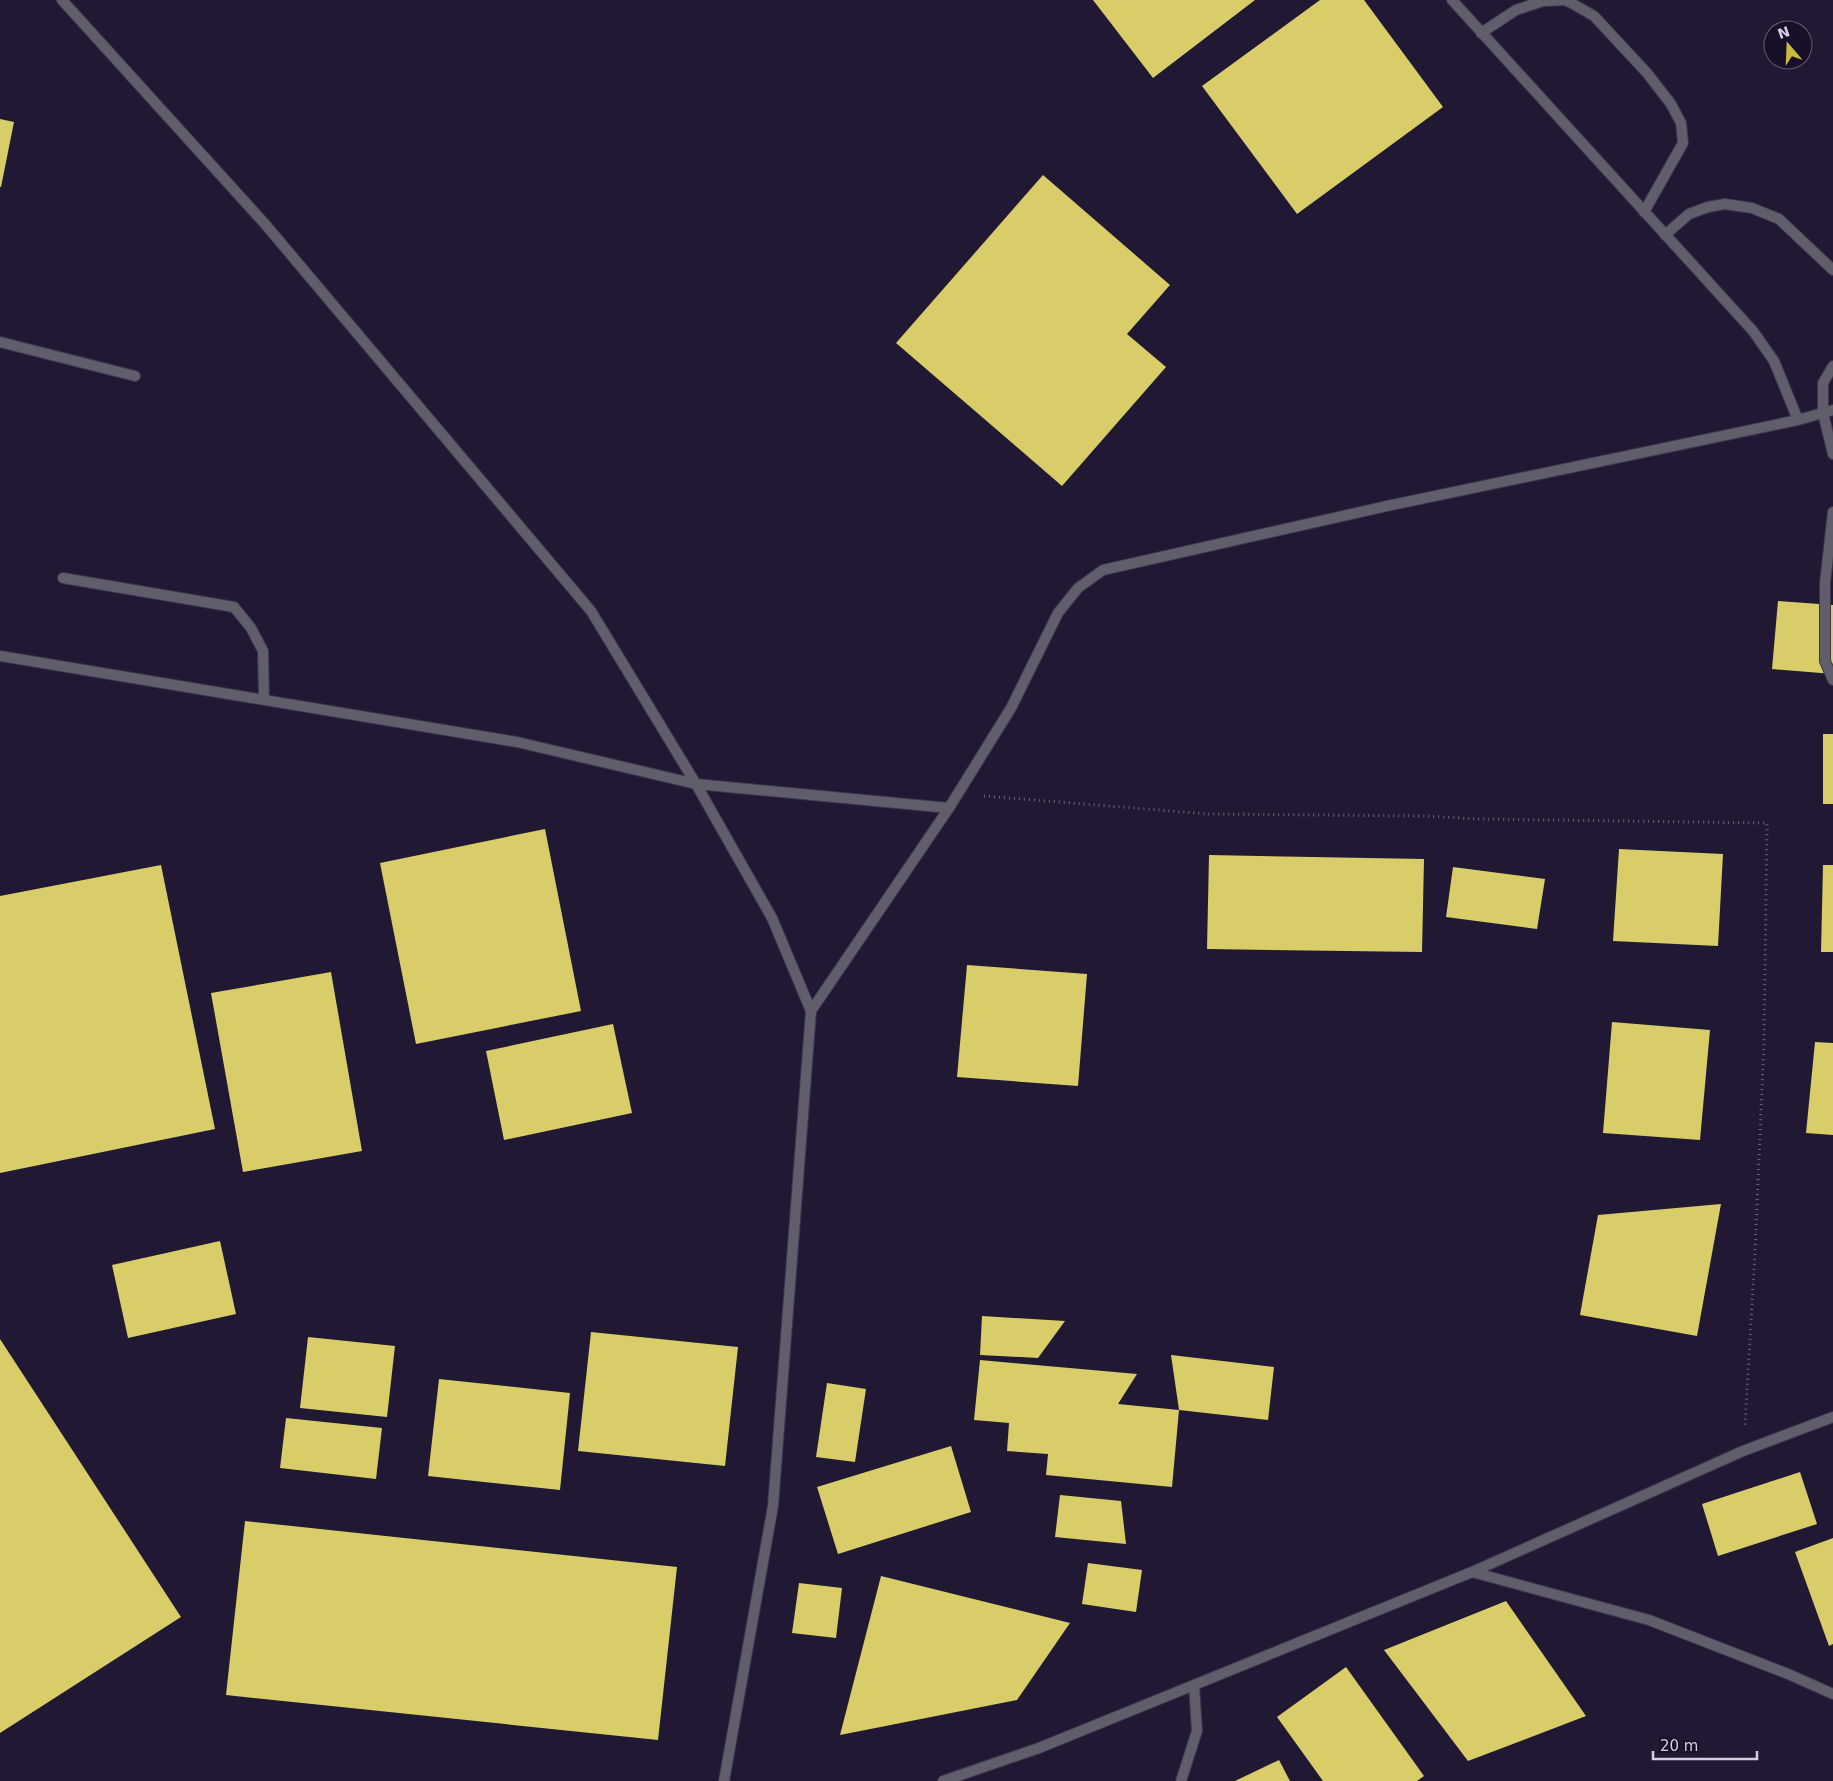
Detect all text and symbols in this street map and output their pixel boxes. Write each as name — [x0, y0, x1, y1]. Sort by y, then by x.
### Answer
north arrow — [1763, 20, 1813, 70]
text: N — [1776, 23, 1792, 42]
scale bar — [1653, 1728, 1757, 1760]
text: 20 m — [1660, 1737, 1698, 1755]

